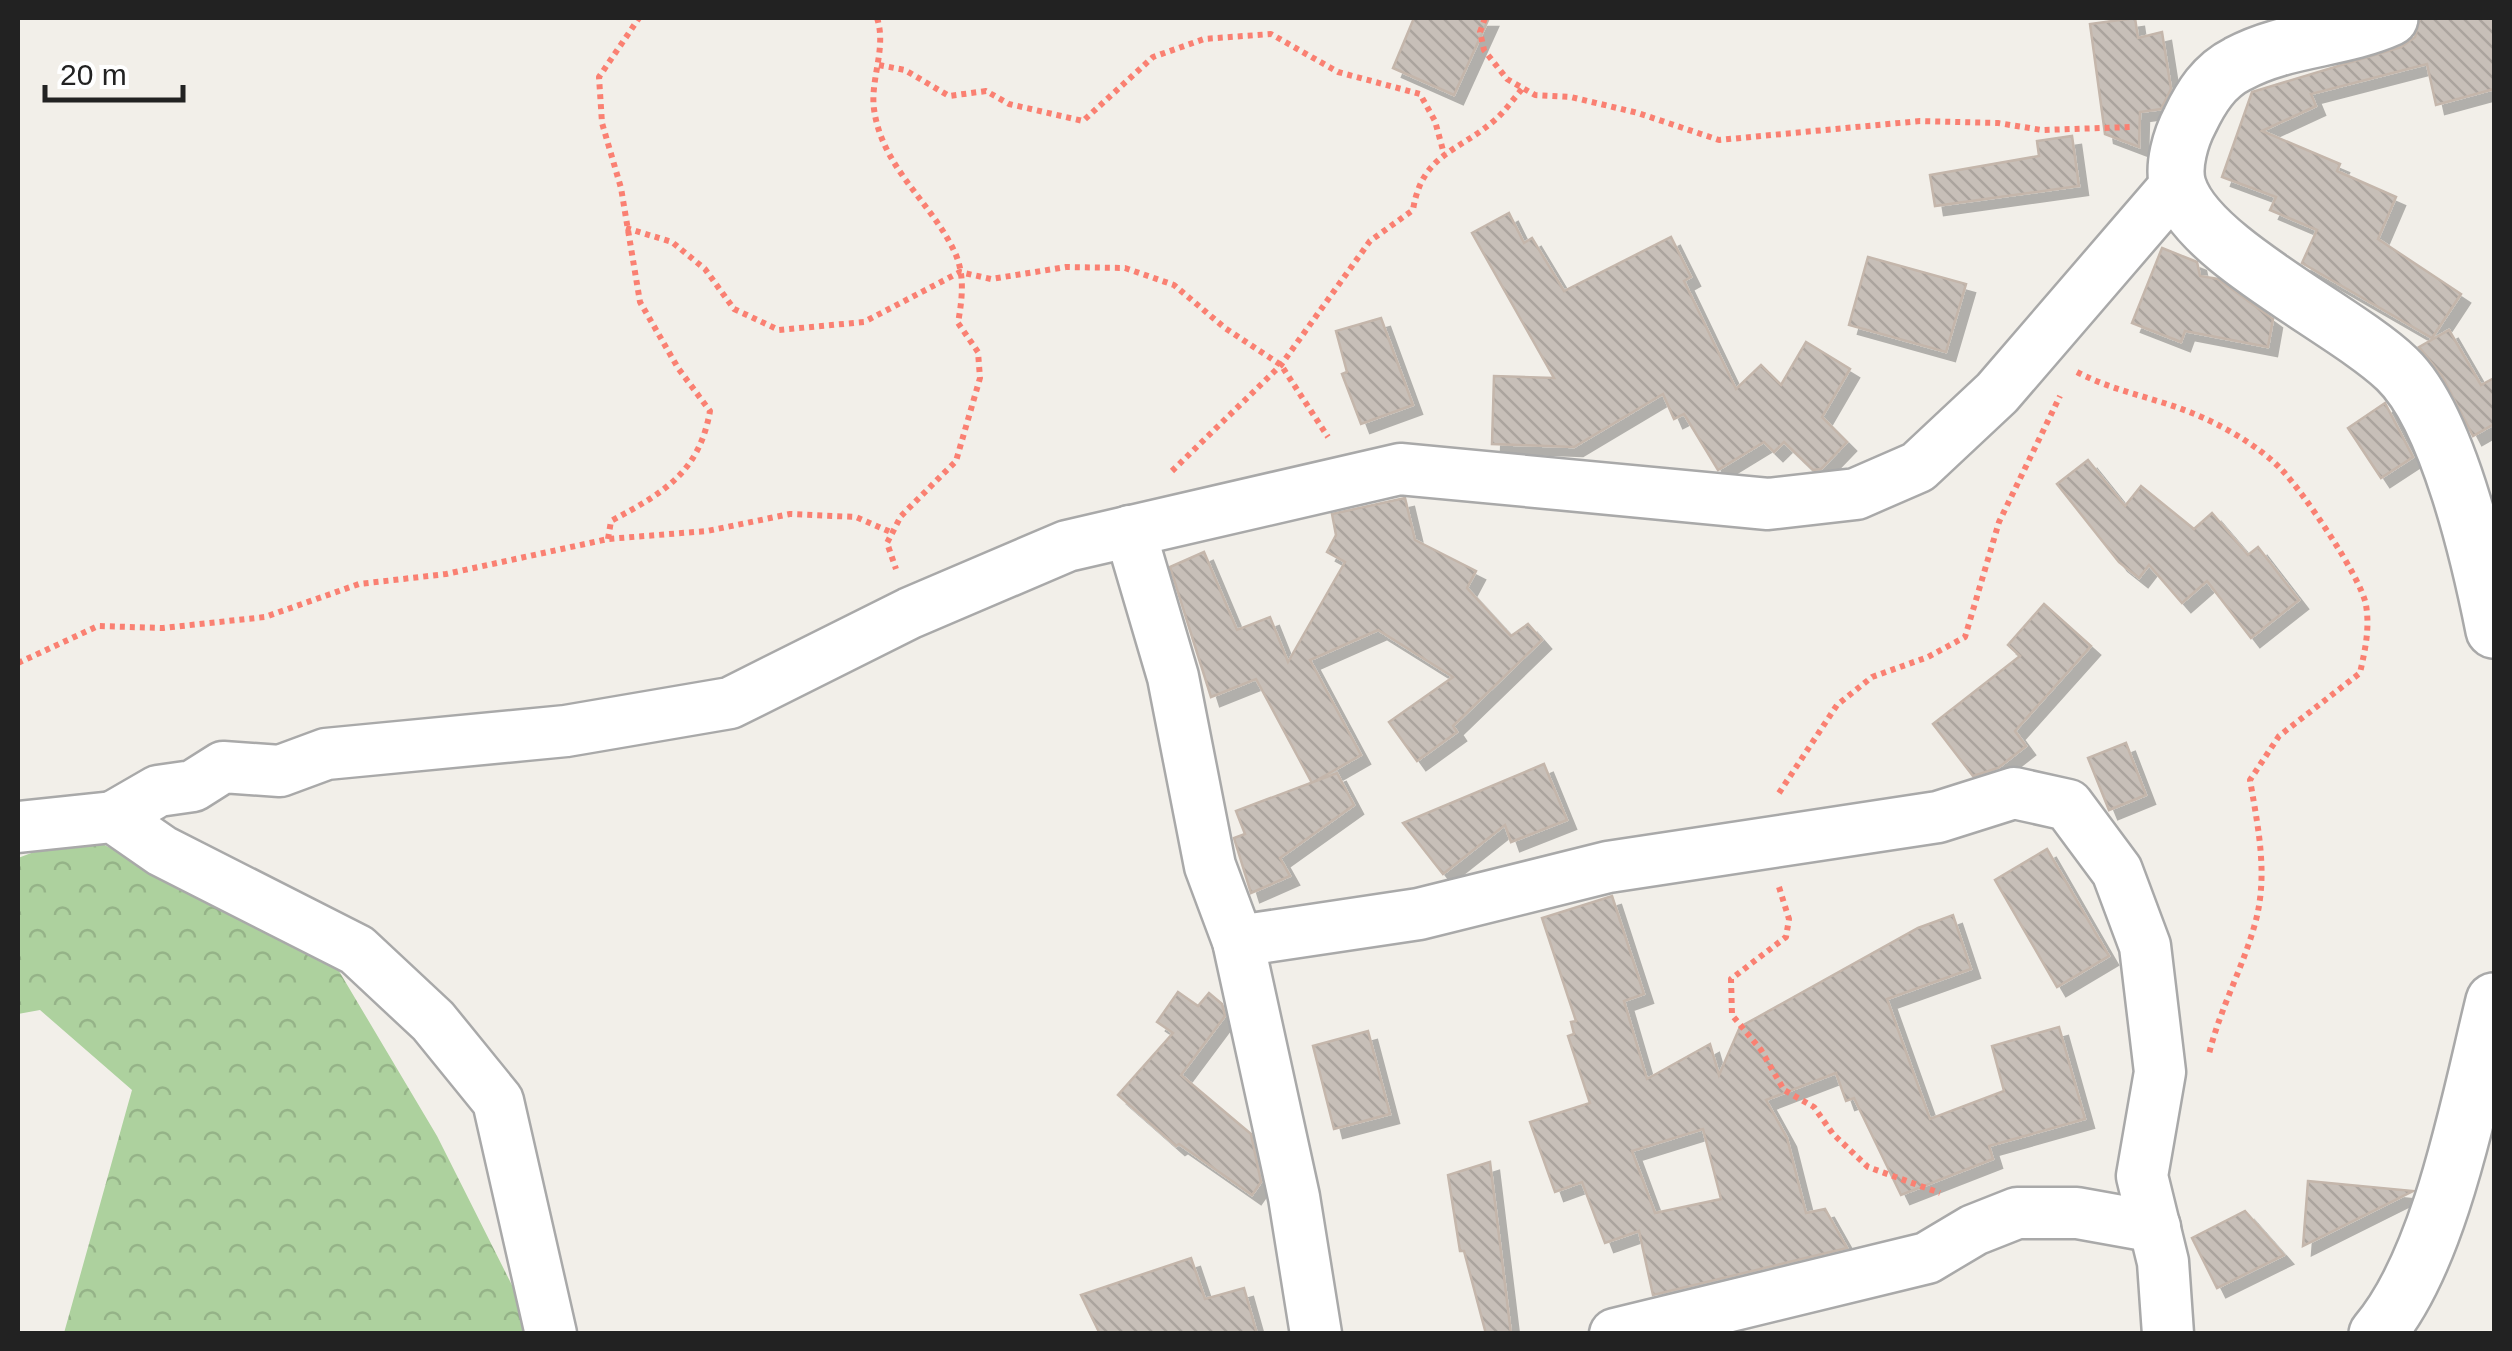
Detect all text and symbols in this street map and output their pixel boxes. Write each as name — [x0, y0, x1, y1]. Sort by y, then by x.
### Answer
scale bar — [45, 40, 182, 102]
text: 20 m — [60, 58, 127, 91]

